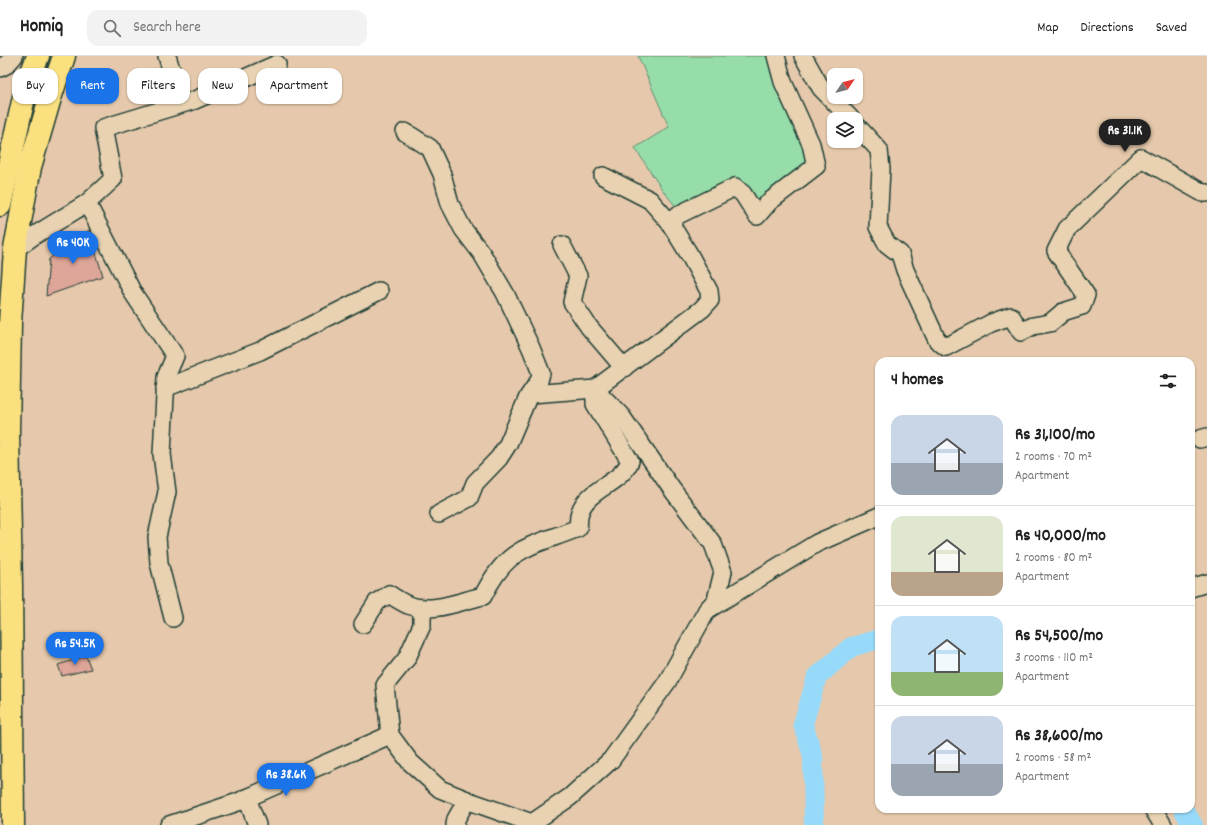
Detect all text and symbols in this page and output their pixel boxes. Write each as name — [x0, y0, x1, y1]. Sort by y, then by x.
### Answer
search box — [87, 10, 367, 46]
text: Homiq — [20, 14, 63, 41]
icon: search — [101, 17, 123, 39]
text: Search here — [133, 17, 201, 39]
text: Map — [1037, 18, 1059, 38]
text: Directions — [1081, 18, 1134, 38]
text: Saved — [1156, 18, 1187, 38]
chip: Buy — [12, 68, 58, 104]
chip: Rent — [66, 68, 119, 104]
chip: Filters — [127, 68, 190, 104]
chip: New — [198, 68, 248, 104]
chip: Apartment — [256, 68, 342, 104]
north arrow — [827, 68, 863, 104]
map controls — [827, 68, 863, 148]
button: layers — [827, 112, 863, 148]
pin: Rs 31.1K — [1084, 119, 1166, 153]
text: Rs 31.1K — [1108, 122, 1142, 141]
pin: Rs 40K — [40, 231, 106, 265]
text: Rs 40K — [56, 234, 90, 253]
text: 4 homes — [891, 369, 944, 393]
icon: filters — [1157, 370, 1179, 392]
text: Rs 31,100/mo — [1015, 424, 1095, 448]
icon: home — [923, 431, 971, 479]
text: 2 rooms · 70 m² — [1015, 448, 1092, 467]
text: Apartment — [1015, 467, 1069, 486]
text: Rs 40,000/mo — [1015, 525, 1106, 549]
icon: home — [923, 532, 971, 580]
text: 2 rooms · 80 m² — [1015, 549, 1092, 568]
text: Apartment — [1015, 568, 1069, 587]
text: Rs 54,500/mo — [1015, 625, 1103, 649]
pin: Rs 54.5K — [34, 632, 116, 666]
icon: home — [923, 632, 971, 680]
text: Rs 54.5K — [55, 635, 95, 654]
text: 3 rooms · 110 m² — [1015, 649, 1093, 668]
text: Apartment — [1015, 668, 1069, 687]
text: Rs 38,600/mo — [1015, 725, 1103, 749]
icon: home — [923, 732, 971, 780]
text: 2 rooms · 58 m² — [1015, 749, 1091, 768]
pin: Rs 38.6K — [245, 763, 327, 797]
text: Rs 38.6K — [266, 766, 306, 785]
text: Apartment — [1015, 768, 1069, 787]

